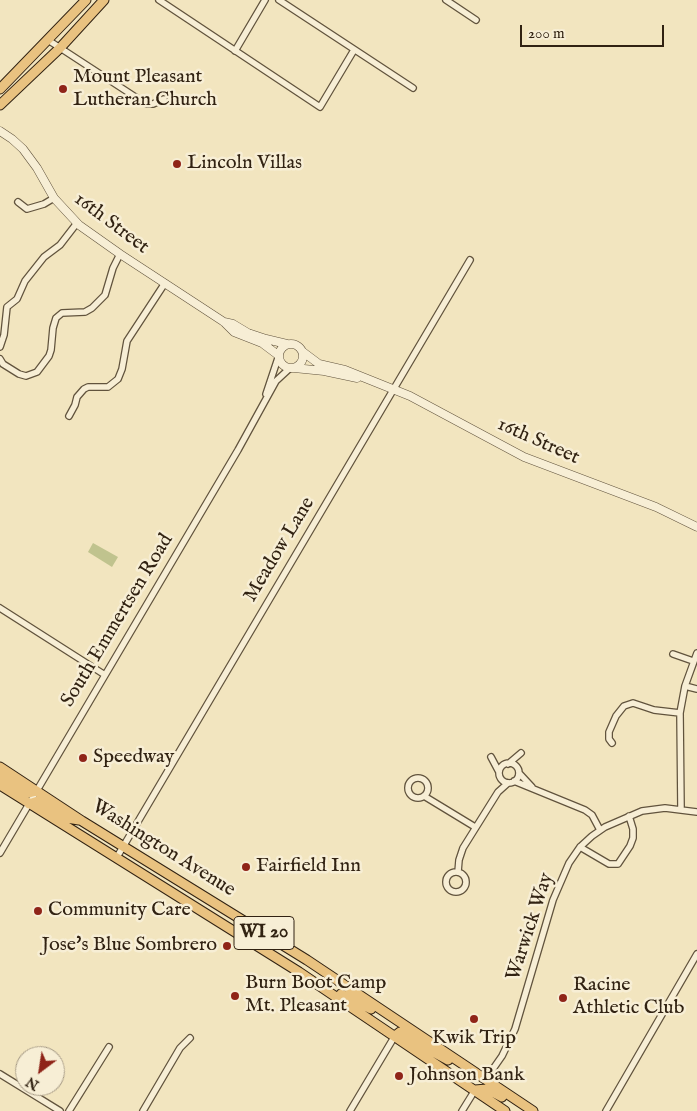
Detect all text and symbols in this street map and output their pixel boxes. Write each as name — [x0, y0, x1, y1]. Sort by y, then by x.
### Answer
scale bar — [522, 15, 666, 47]
text: 200 m — [528, 24, 565, 43]
place label: Mount Pleasant Lutheran Church — [73, 66, 217, 113]
marker: Mount Pleasant Lutheran Church — [57, 83, 69, 95]
place label: Lincoln Villas — [187, 152, 302, 176]
marker: Lincoln Villas — [171, 158, 183, 170]
street label: 16th Street — [69, 188, 153, 260]
street label: 16th Street — [493, 413, 583, 471]
street label: Meadow Lane — [239, 493, 321, 607]
street label: South Emmertsen Road — [57, 530, 179, 712]
place label: Speedway — [93, 746, 174, 770]
marker: Speedway — [77, 752, 89, 764]
street label: Washington Avenue — [87, 795, 239, 903]
place label: Fairfield Inn — [256, 855, 361, 879]
marker: Fairfield Inn — [240, 861, 252, 873]
street label: Warwick Way — [502, 870, 560, 984]
place label: Community Care — [48, 899, 191, 923]
marker: Community Care — [32, 905, 44, 917]
road number: WI 20 — [234, 916, 294, 950]
place label: Jose's Blue Sombrero — [41, 934, 217, 958]
marker: Jose's Blue Sombrero — [221, 940, 233, 952]
place label: Burn Boot Camp Mt. Pleasant — [245, 972, 386, 1019]
place label: Racine Athletic Club — [573, 974, 684, 1021]
marker: Burn Boot Camp Mt. Pleasant — [229, 990, 241, 1002]
marker: Racine Athletic Club — [557, 992, 569, 1004]
marker: Kwik Trip — [468, 1013, 480, 1025]
place label: Kwik Trip — [432, 1027, 516, 1051]
north arrow — [15, 1046, 65, 1096]
place label: Johnson Bank — [409, 1064, 525, 1088]
marker: Johnson Bank — [393, 1070, 405, 1082]
text: N — [23, 1072, 43, 1094]

